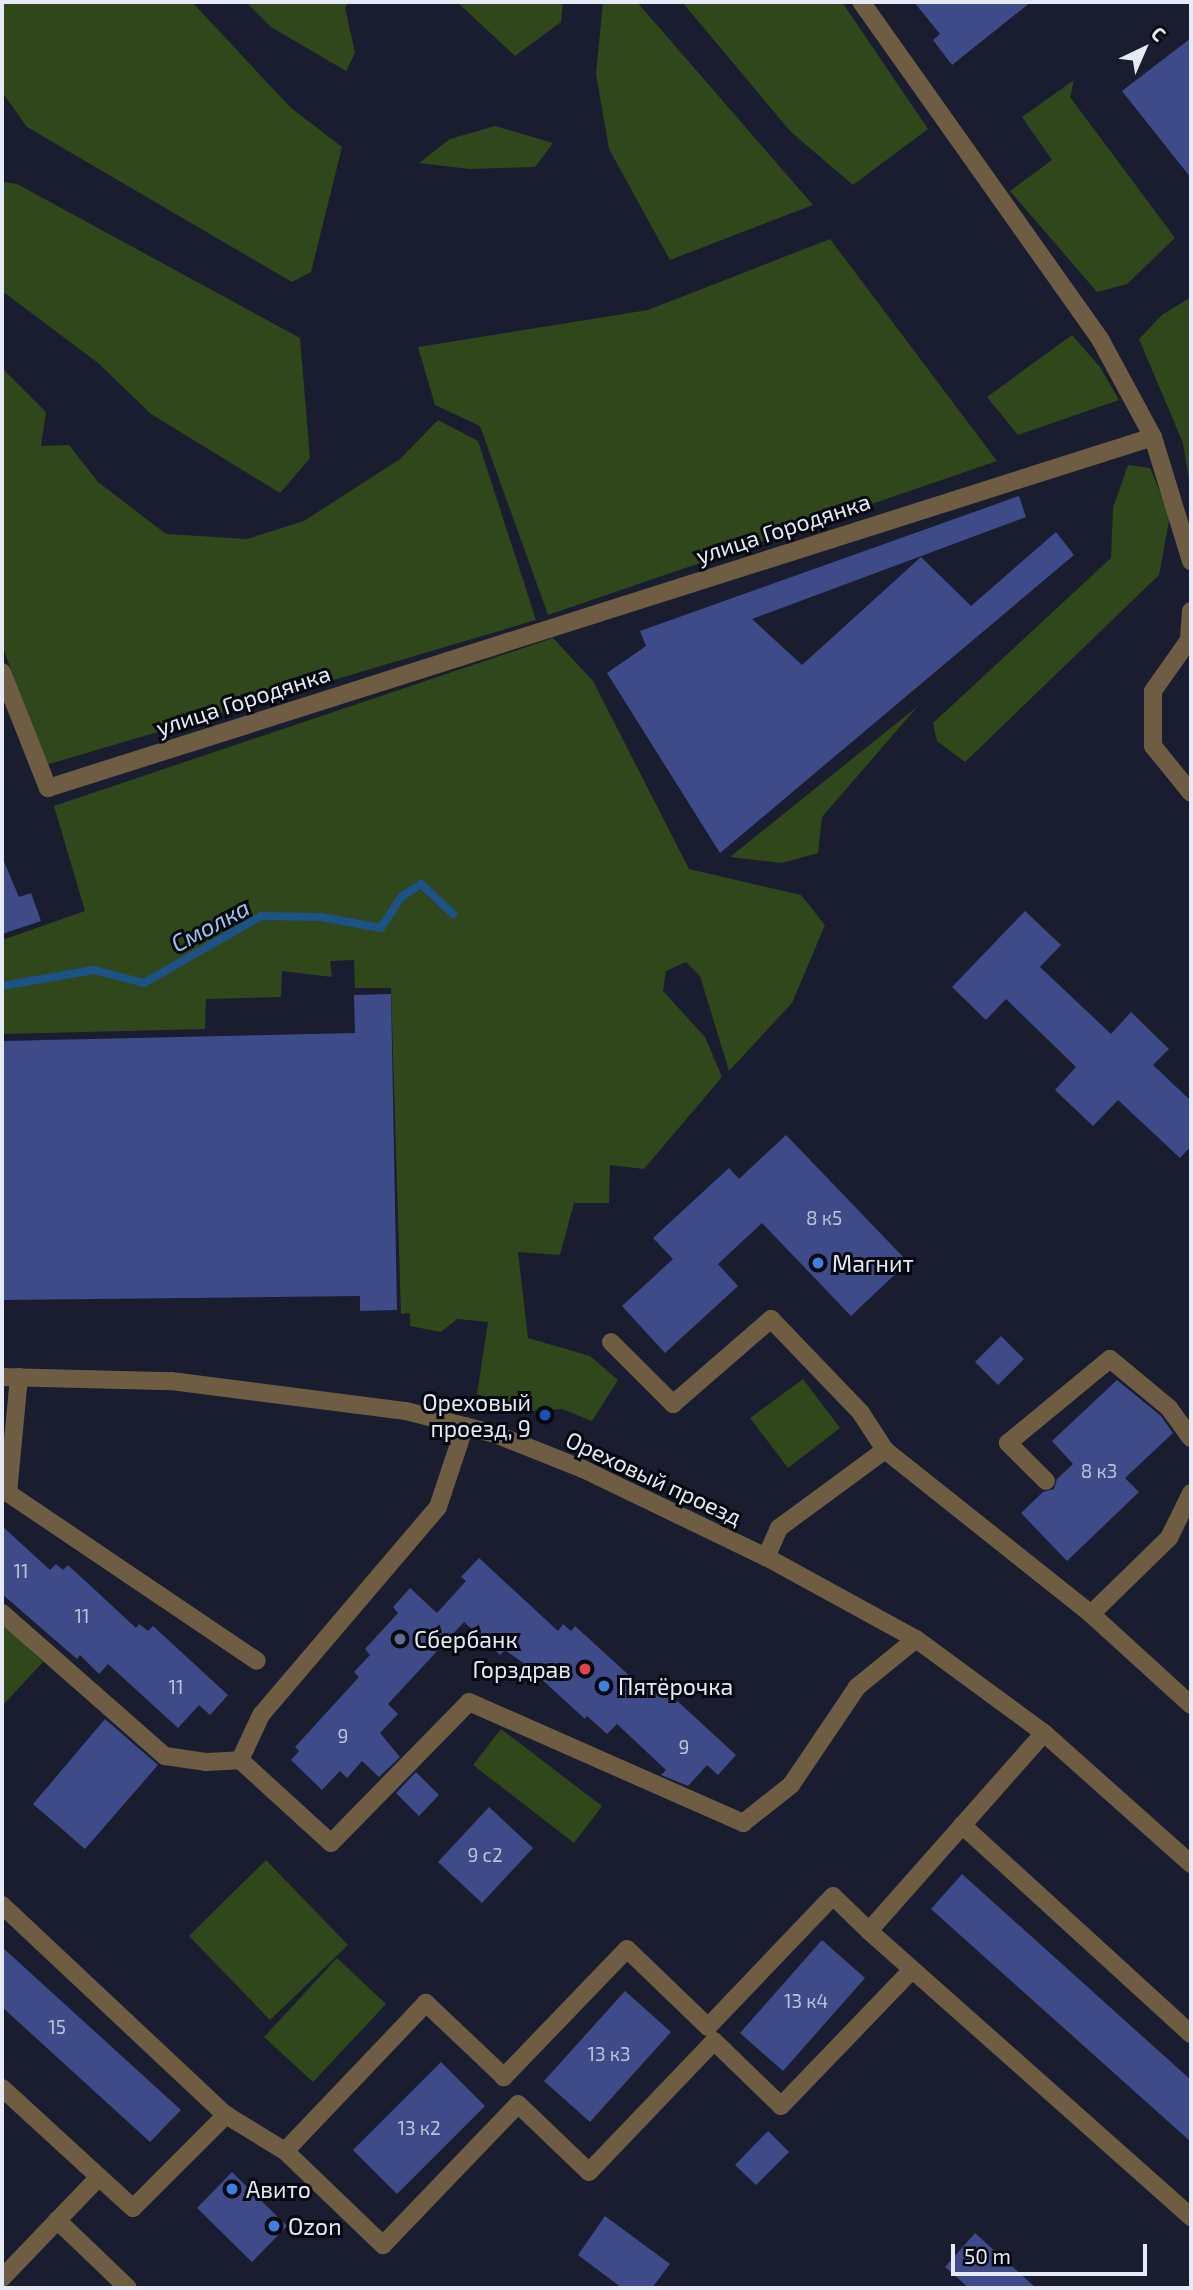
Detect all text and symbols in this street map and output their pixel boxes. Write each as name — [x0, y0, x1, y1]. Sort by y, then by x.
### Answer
north arrow — [1109, 14, 1179, 84]
text: С — [1147, 21, 1171, 46]
street label: улица Городянка — [692, 487, 874, 569]
street label: улица Городянка — [152, 659, 334, 741]
water label: Смолка — [166, 892, 254, 958]
house number: 8 к5 — [806, 1207, 842, 1229]
place label: Магнит — [832, 1249, 914, 1277]
marker: Магнит — [810, 1255, 826, 1271]
place label: Ореховый проезд, 9 — [422, 1388, 531, 1442]
marker: Ореховый проезд, 9 — [537, 1407, 553, 1423]
street label: Ореховый проезд — [562, 1425, 746, 1531]
house number: 8 к3 — [1081, 1460, 1117, 1482]
house number: 11 — [13, 1560, 29, 1582]
house number: 11 — [74, 1605, 90, 1627]
place label: Сбербанк — [414, 1625, 518, 1653]
marker: Сбербанк — [392, 1631, 408, 1647]
place label: Горздрав — [473, 1655, 571, 1683]
marker: Горздрав — [577, 1661, 593, 1677]
place label: Пятёрочка — [618, 1672, 733, 1700]
house number: 11 — [168, 1676, 184, 1698]
marker: Пятёрочка — [596, 1678, 612, 1694]
house number: 9 — [338, 1725, 348, 1747]
house number: 9 — [679, 1736, 689, 1758]
house number: 9 с2 — [467, 1844, 503, 1866]
house number: 13 к4 — [784, 1990, 828, 2012]
house number: 15 — [48, 2016, 66, 2038]
house number: 13 к3 — [587, 2043, 631, 2065]
house number: 13 к2 — [397, 2117, 441, 2139]
place label: Авито — [246, 2175, 311, 2203]
marker: Авито — [224, 2181, 240, 2197]
place label: Ozon — [288, 2212, 341, 2240]
marker: Ozon — [266, 2218, 282, 2234]
scale bar — [955, 2230, 1151, 2274]
text: 50 m — [964, 2243, 1011, 2268]

